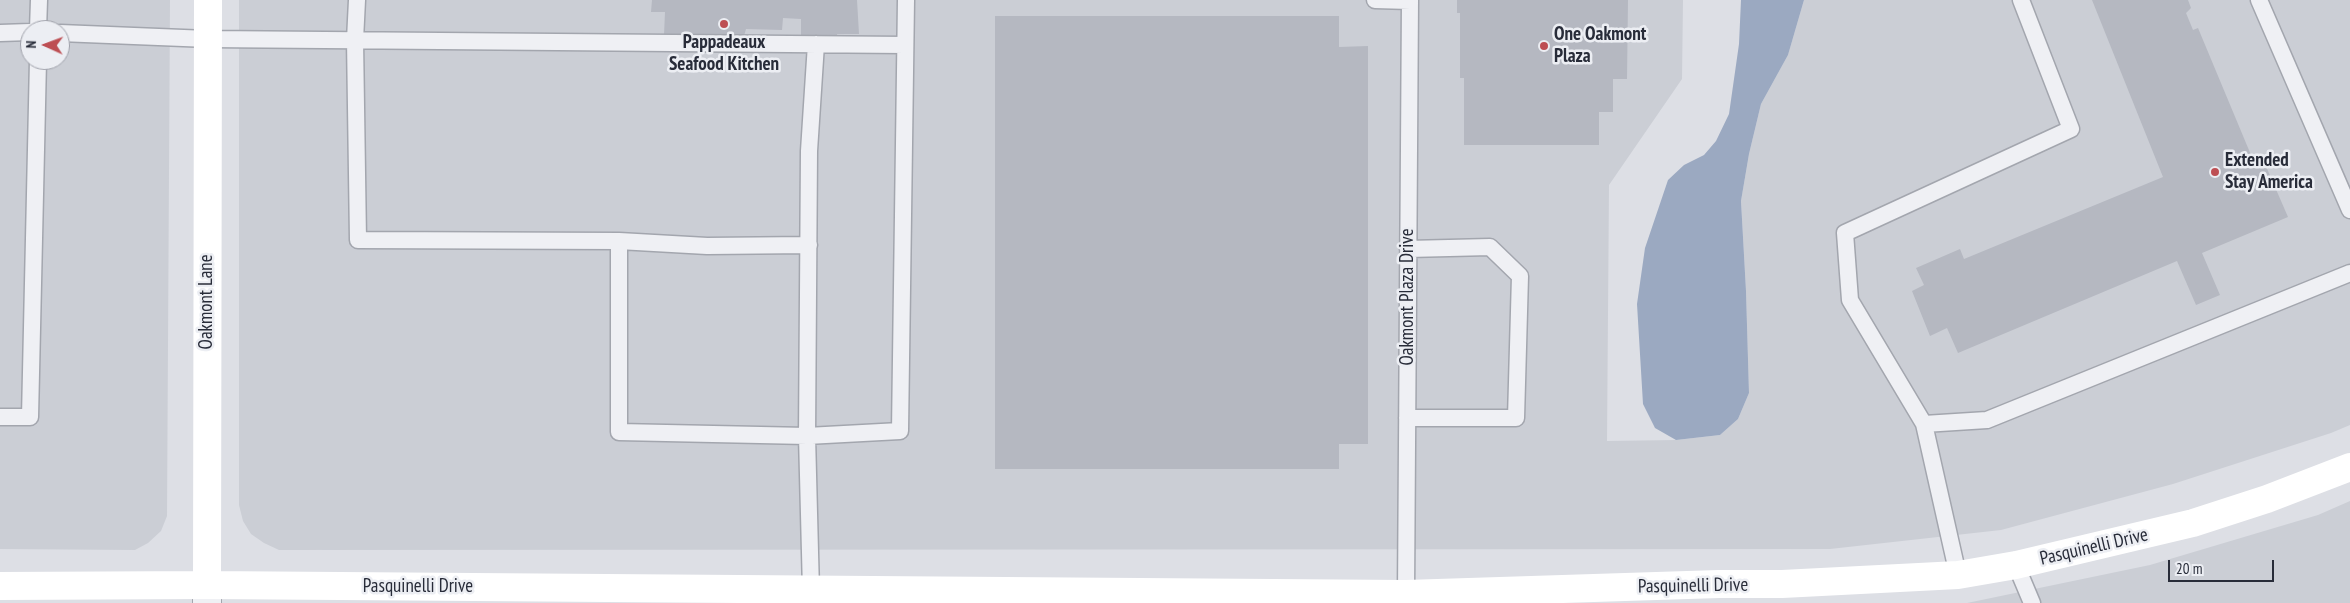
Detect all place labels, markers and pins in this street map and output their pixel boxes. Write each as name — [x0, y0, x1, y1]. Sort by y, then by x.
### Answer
marker: Pappadeaux Seafood Kitchen — [718, 18, 730, 30]
place label: One Oakmont Plaza — [1554, 24, 1646, 68]
place label: Pappadeaux Seafood Kitchen — [669, 32, 779, 76]
marker: One Oakmont Plaza — [1538, 40, 1550, 52]
place label: Extended Stay America — [2225, 150, 2313, 194]
marker: Extended Stay America — [2209, 166, 2221, 178]

